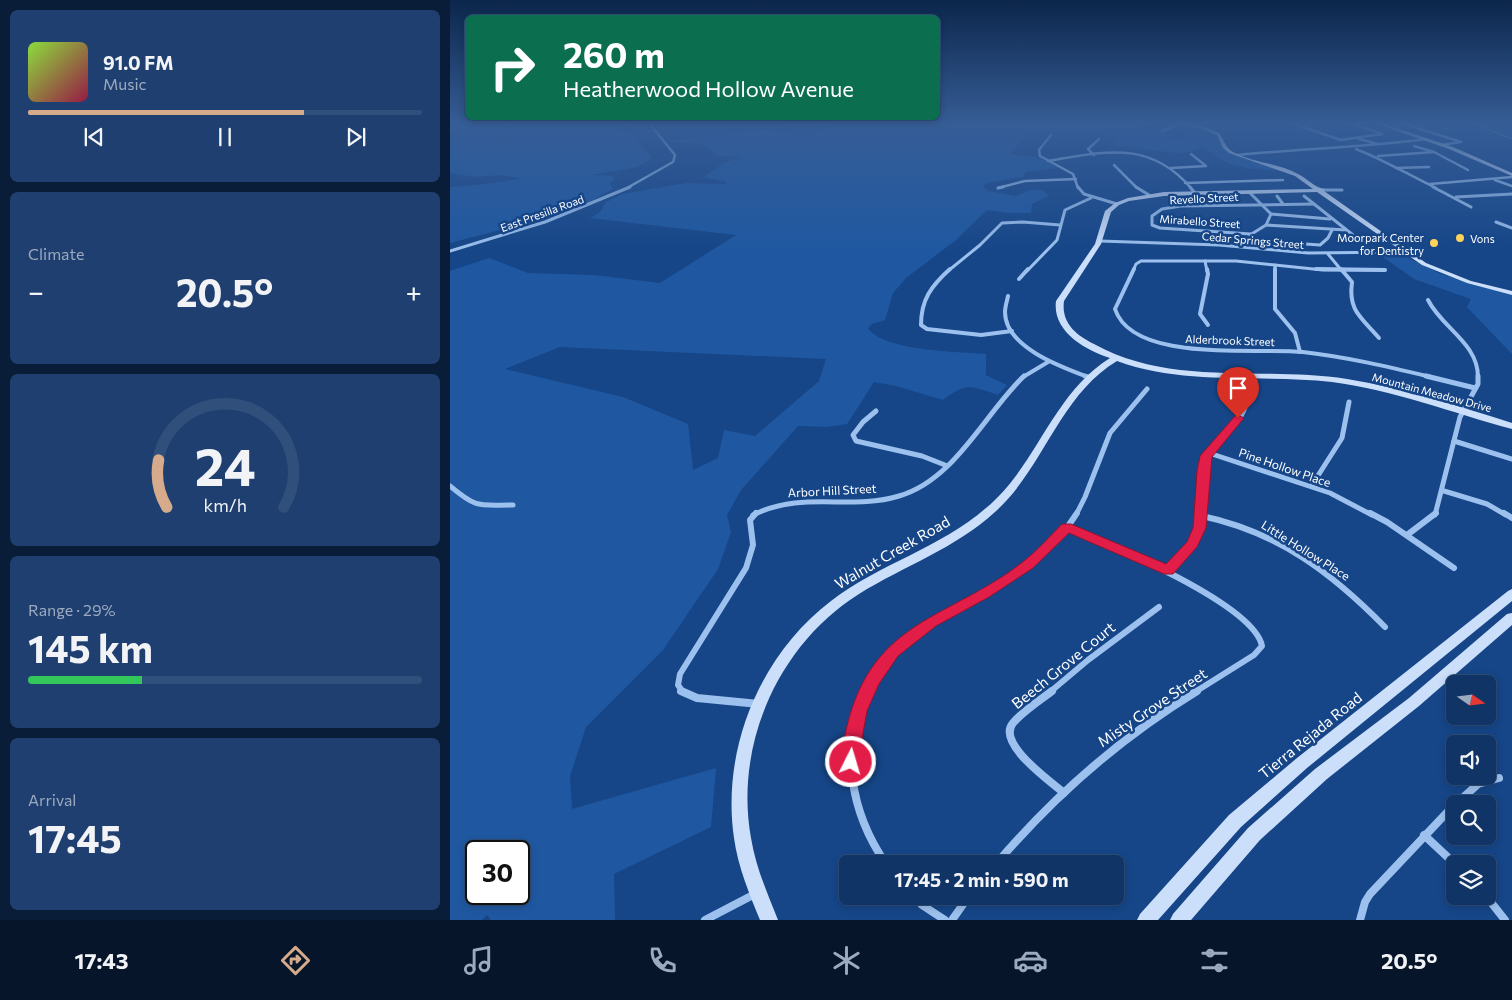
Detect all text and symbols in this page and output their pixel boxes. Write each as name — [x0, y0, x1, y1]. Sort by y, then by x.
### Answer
text: 260 m — [563, 32, 665, 75]
icon: right — [480, 35, 545, 100]
text: 91.0 FM — [103, 51, 174, 74]
text: Music — [103, 74, 147, 93]
text: Heatherwood Hollow Avenue — [563, 75, 854, 102]
icon: previous — [80, 123, 108, 151]
icon: pause — [211, 123, 239, 151]
icon: next — [342, 123, 370, 151]
street label: Revello Street — [1169, 190, 1239, 206]
street label: East Presilla Road — [499, 192, 585, 234]
street label: Mirabello Street — [1159, 212, 1241, 230]
street label: Cedar Springs Street — [1201, 229, 1305, 251]
place label: Moorpark Center for Dentistry — [1337, 231, 1425, 257]
marker: Vons — [1454, 232, 1466, 244]
place label: Vons — [1470, 232, 1495, 245]
marker: Moorpark Center for Dentistry — [1428, 237, 1440, 249]
text: Climate — [28, 244, 84, 263]
text: 20.5° — [176, 268, 273, 315]
text: − — [28, 274, 44, 308]
text: + — [406, 274, 422, 308]
street label: Alderbrook Street — [1185, 332, 1276, 348]
pin — [1217, 367, 1259, 418]
street label: Mountain Meadow Drive — [1371, 370, 1493, 414]
icon: arrive — [1224, 374, 1252, 402]
text: 24 — [195, 433, 255, 497]
street label: Pine Hollow Place — [1237, 445, 1333, 489]
street label: Arbor Hill Street — [787, 481, 877, 499]
text: km/h — [203, 494, 247, 516]
street label: Walnut Creek Road — [831, 512, 953, 592]
street label: Little Hollow Place — [1259, 517, 1353, 583]
text: Range · 29% — [28, 600, 116, 619]
street label: Beech Grove Court — [1008, 618, 1118, 712]
text: 145 km — [28, 624, 153, 671]
street label: Misty Grove Street — [1094, 664, 1210, 750]
north arrow — [1446, 675, 1496, 725]
map controls — [1446, 675, 1496, 905]
street label: Tierra Rejada Road — [1255, 688, 1365, 782]
position arrow — [824, 735, 876, 787]
button: sound — [1446, 735, 1496, 785]
text: Arrival — [28, 790, 76, 809]
button: search — [1446, 795, 1496, 845]
text: 17:45 — [28, 814, 122, 861]
speed limit sign: 30 — [465, 840, 530, 905]
button: layers — [1446, 855, 1496, 905]
text: 17:45 · 2 min · 590 m — [894, 868, 1069, 891]
icon: directions — [278, 943, 313, 978]
icon: music — [461, 943, 496, 978]
icon: phone — [645, 943, 680, 978]
icon: climate — [829, 943, 864, 978]
icon: car — [1013, 943, 1048, 978]
icon: filters — [1197, 943, 1232, 978]
text: 17:43 — [74, 947, 129, 974]
text: 20.5° — [1381, 947, 1437, 974]

